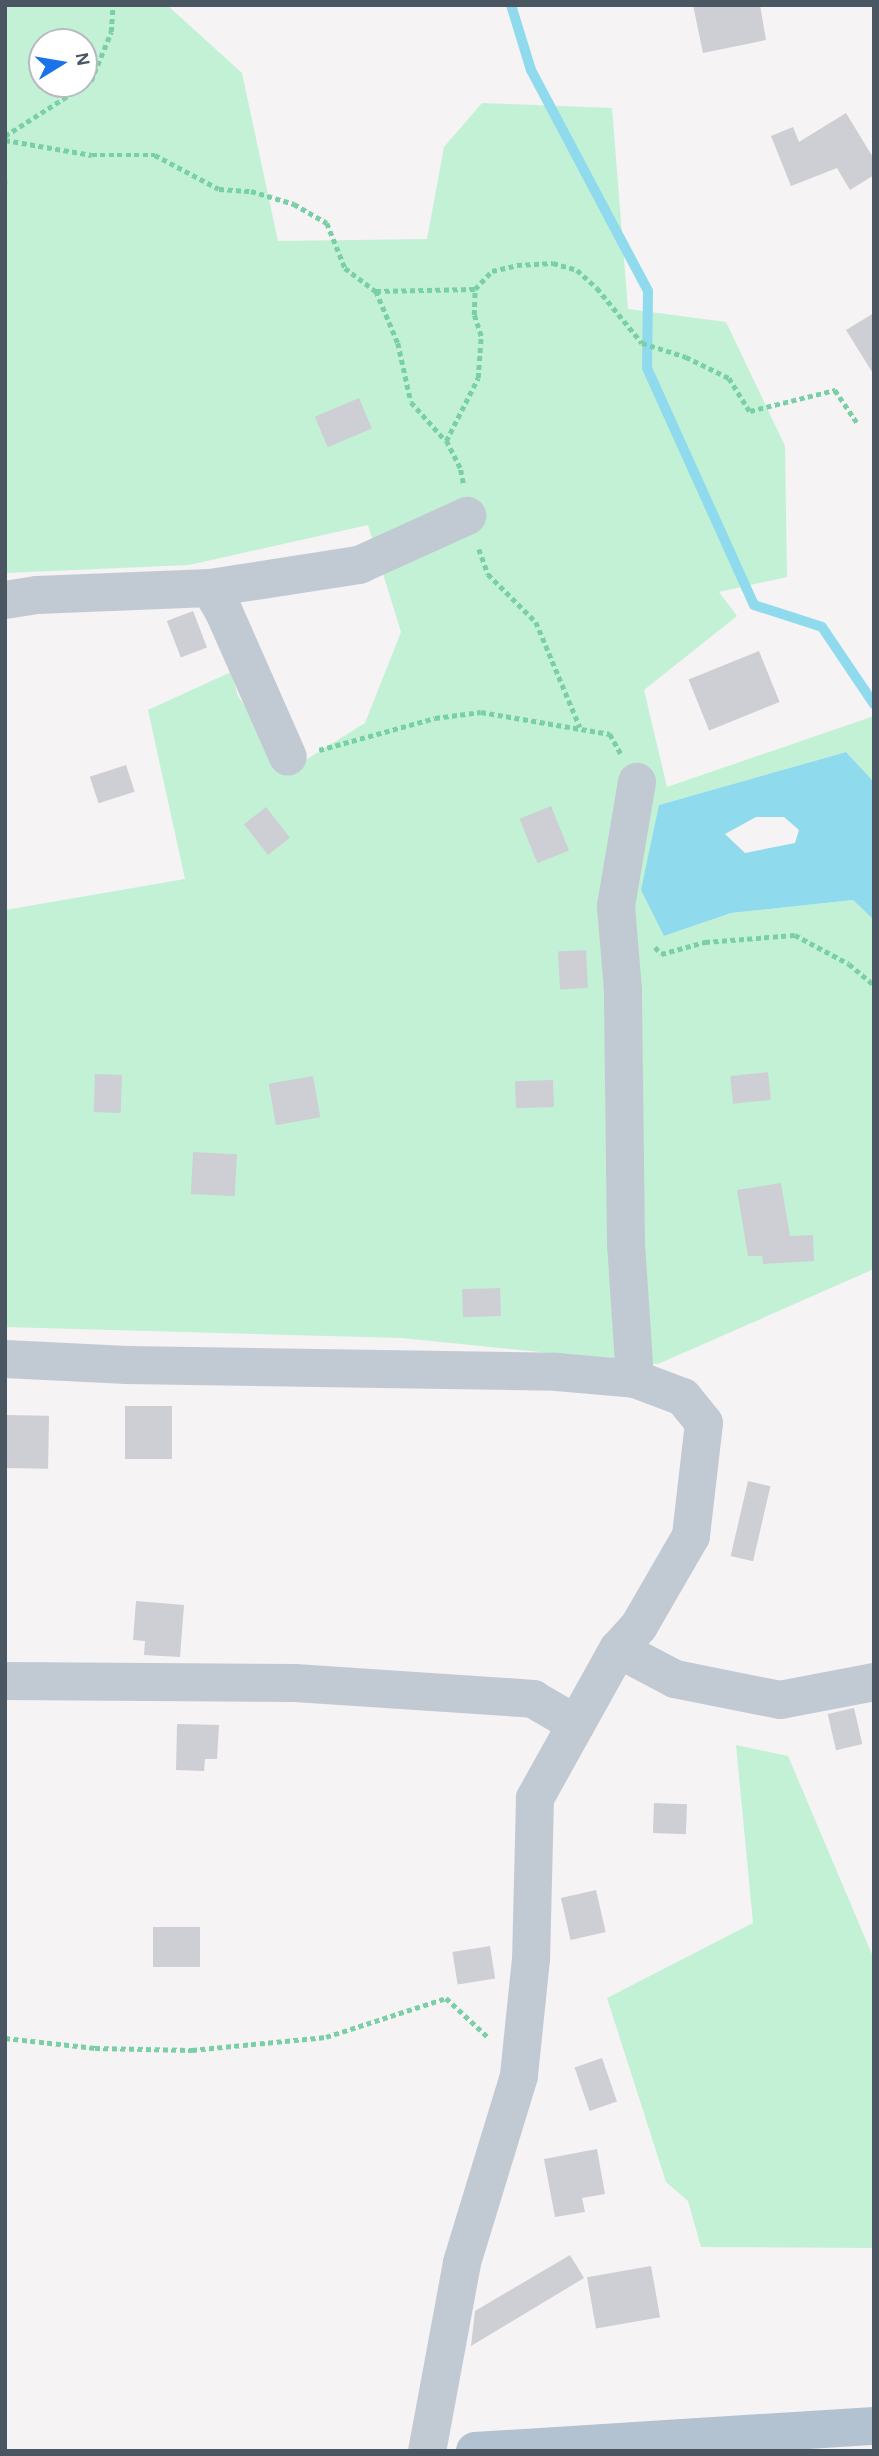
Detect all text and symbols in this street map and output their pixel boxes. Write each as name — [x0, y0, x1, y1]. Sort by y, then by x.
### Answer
north arrow — [28, 28, 98, 98]
text: N — [72, 51, 93, 68]

